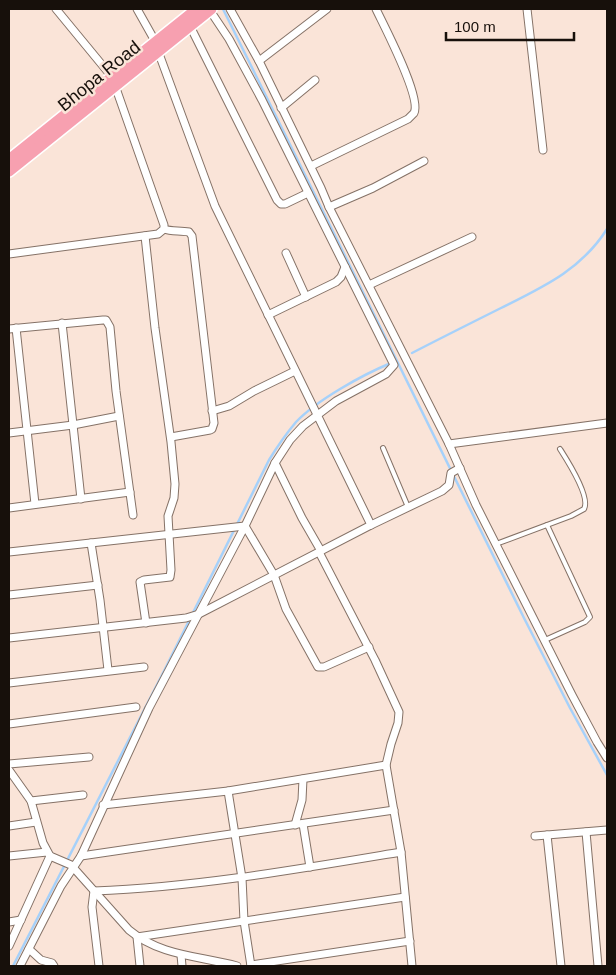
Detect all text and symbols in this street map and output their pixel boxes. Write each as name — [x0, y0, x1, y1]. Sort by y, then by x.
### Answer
scale bar — [446, 10, 574, 42]
text: 100 m — [454, 18, 496, 35]
street label: Bhopa Road — [54, 37, 144, 115]

